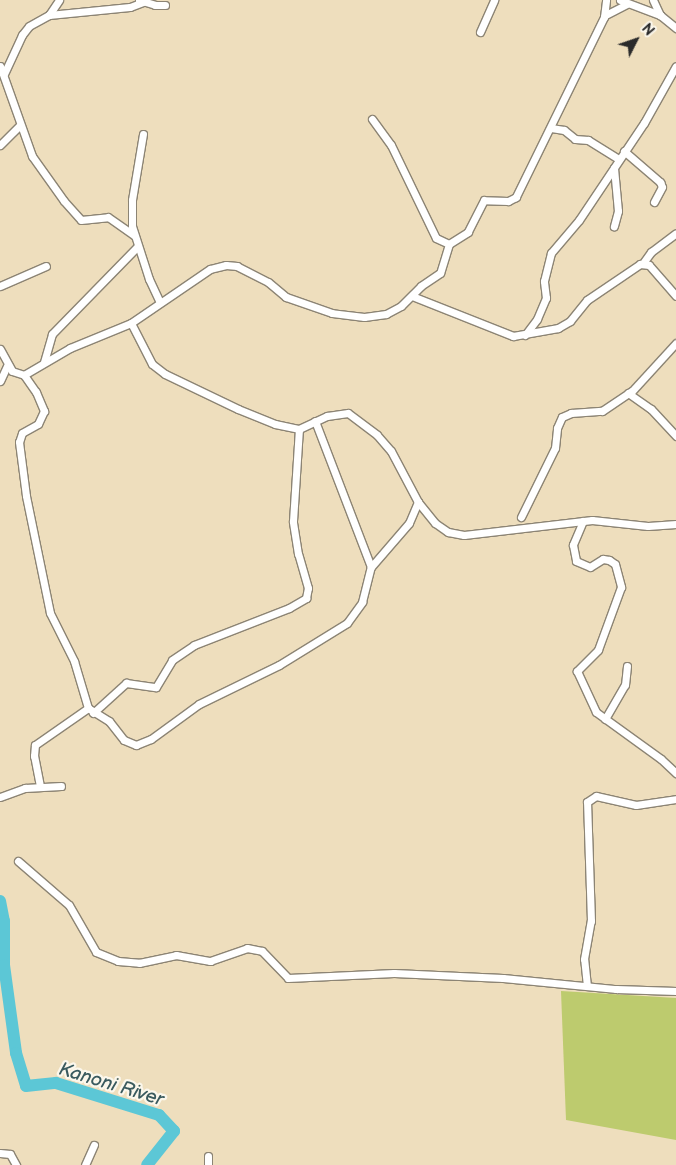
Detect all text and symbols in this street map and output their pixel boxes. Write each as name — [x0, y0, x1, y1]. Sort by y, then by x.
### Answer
north arrow — [611, 15, 661, 65]
text: N — [638, 20, 658, 39]
water label: Kanoni River — [56, 1058, 166, 1112]

